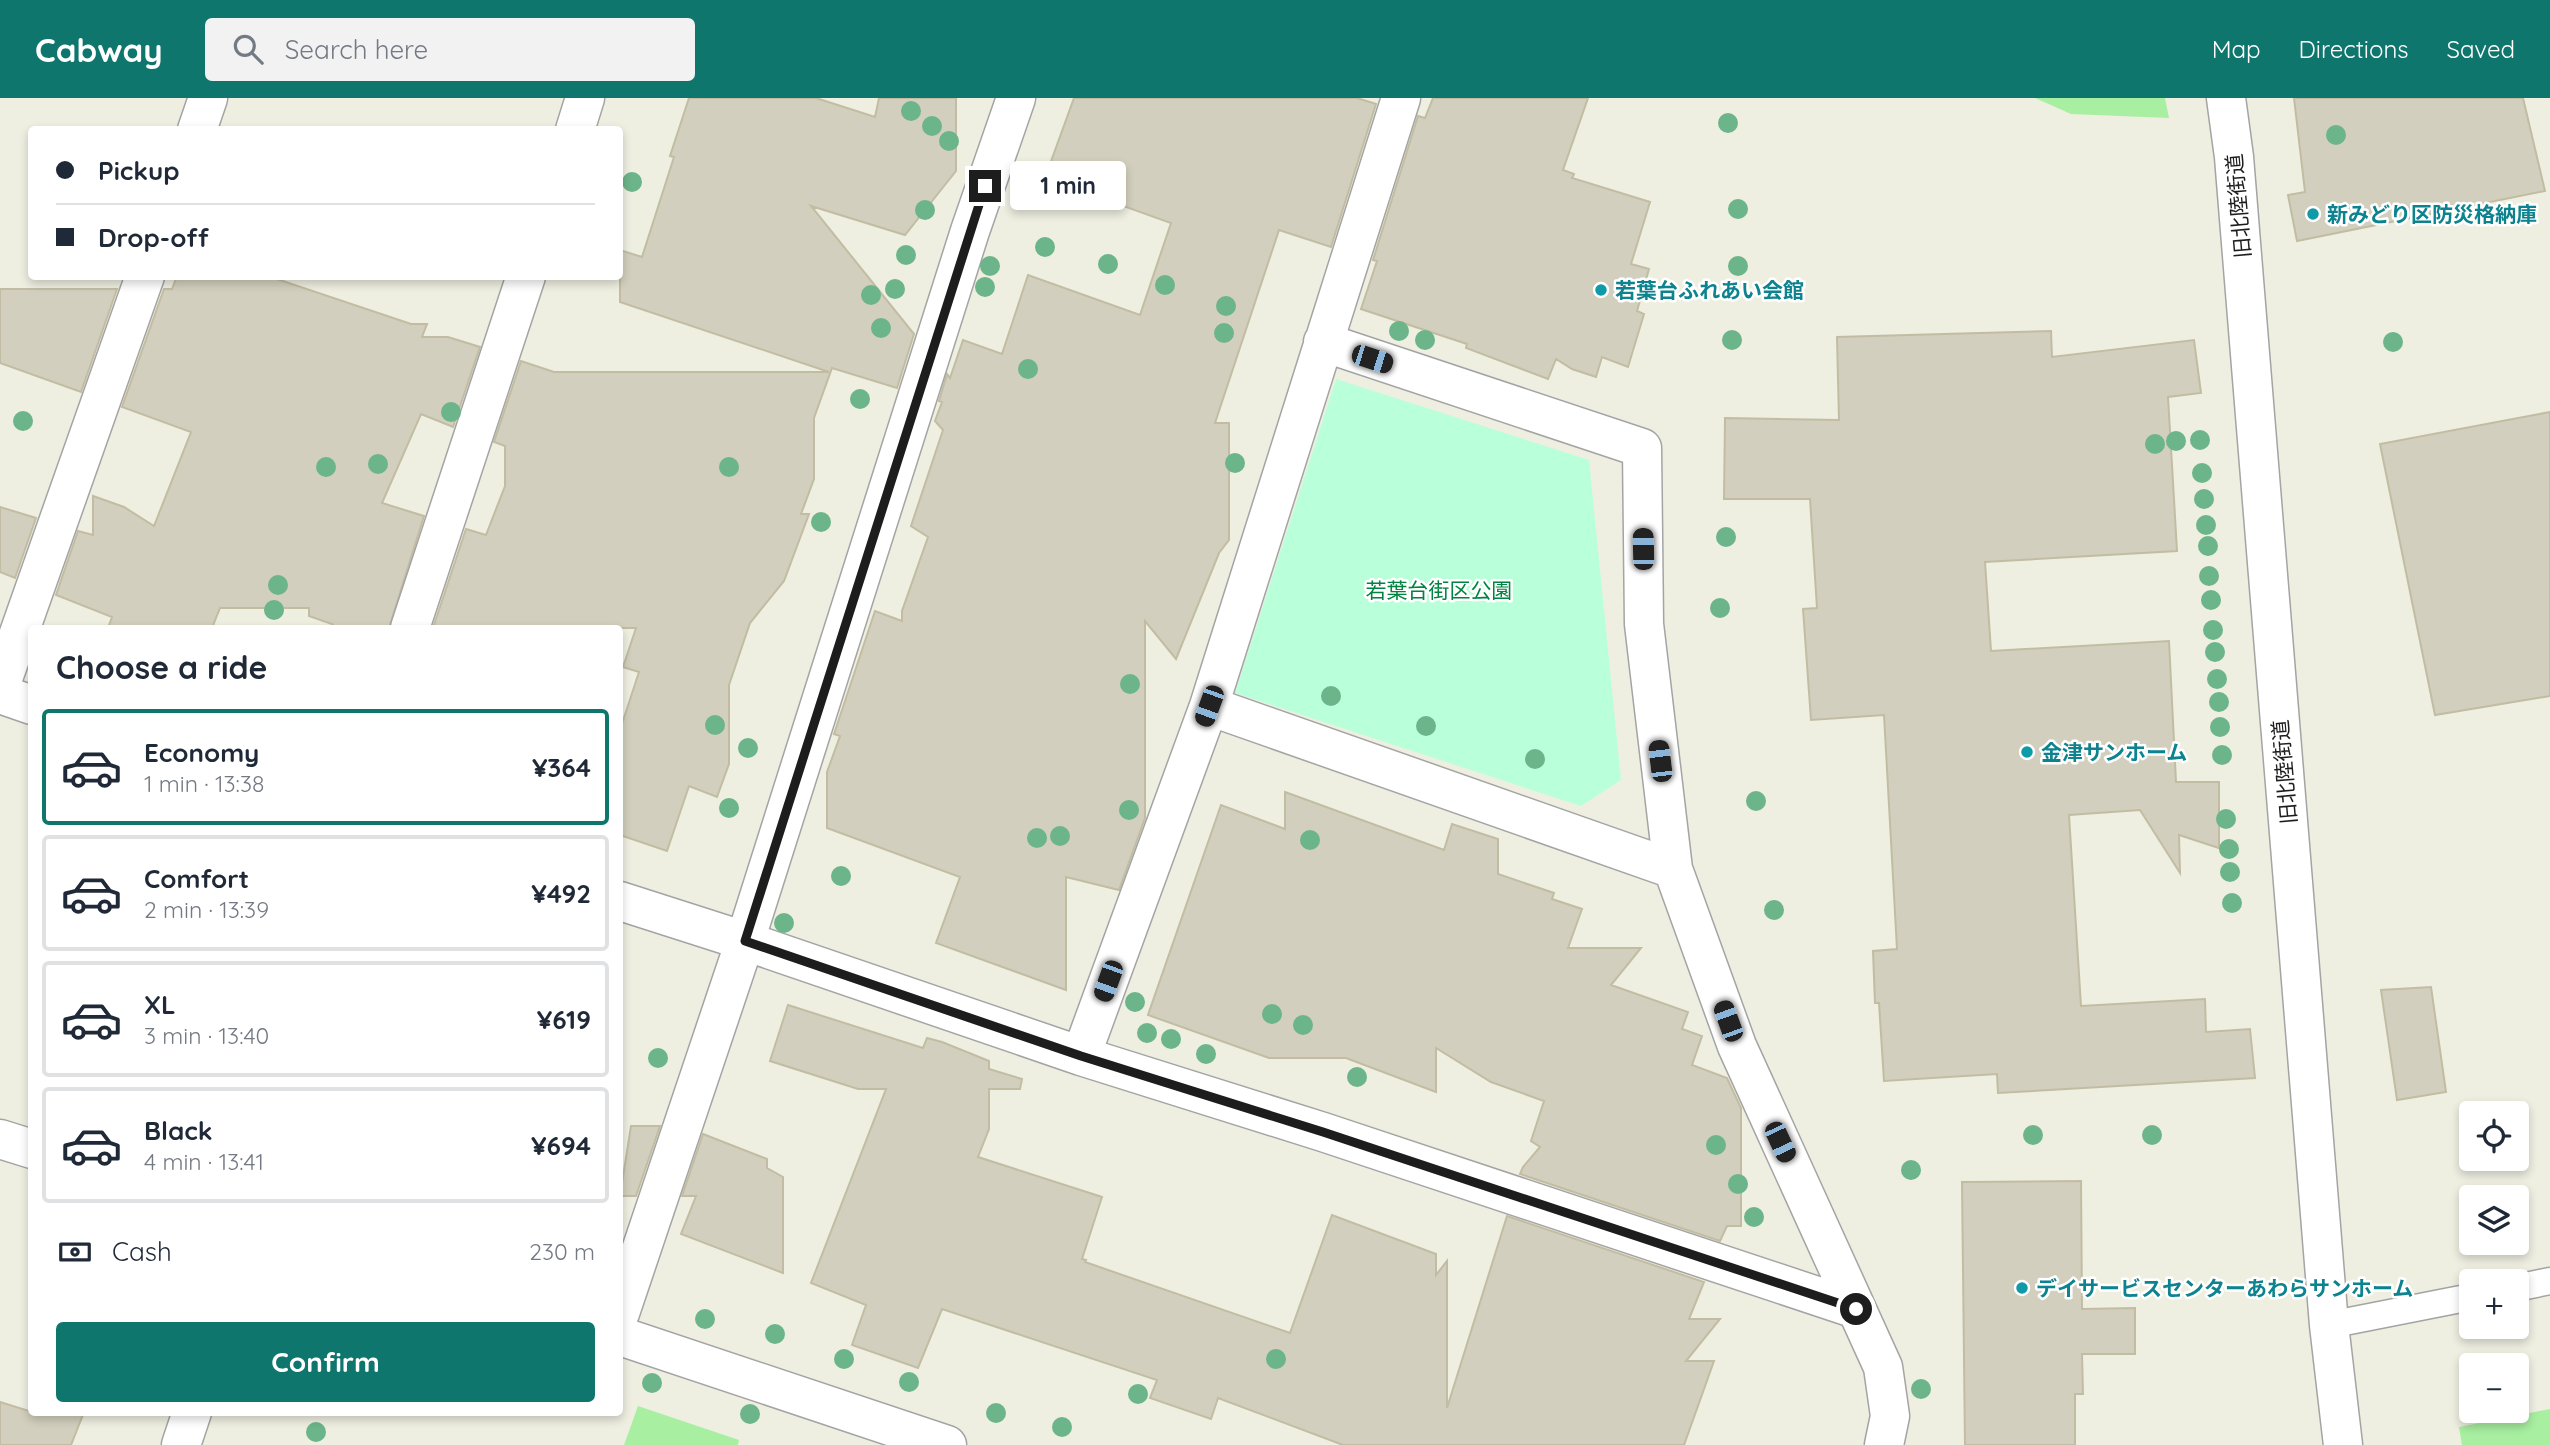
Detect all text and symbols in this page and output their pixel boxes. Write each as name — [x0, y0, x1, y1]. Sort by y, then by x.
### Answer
search box — [205, 18, 695, 81]
text: Cabway — [35, 29, 163, 70]
icon: search — [229, 30, 267, 68]
text: Search here — [285, 33, 428, 66]
text: Map — [2212, 34, 2261, 64]
text: Directions — [2299, 34, 2409, 64]
text: Saved — [2447, 34, 2515, 64]
street label: 旧北陸街道 — [2220, 153, 2256, 259]
text: Pickup — [98, 154, 180, 187]
callout: 1 min — [1010, 162, 1125, 210]
route end — [969, 170, 1001, 202]
text: 1 min — [1040, 171, 1096, 200]
place label: 新みどり区防災格納庫 — [2327, 201, 2537, 227]
marker: 新みどり区防災格納庫 — [2305, 206, 2321, 222]
text: Drop-off — [98, 221, 209, 254]
place label: 若葉台ふれあい会館 — [1615, 277, 1804, 303]
marker: 若葉台ふれあい会館 — [1593, 282, 1609, 298]
car — [1349, 343, 1396, 375]
car — [1633, 528, 1654, 570]
park label: 若葉台街区公園 — [1366, 577, 1513, 603]
text: Choose a ride — [56, 647, 268, 687]
car — [1192, 683, 1227, 729]
street label: 旧北陸街道 — [2266, 719, 2302, 825]
icon: car — [60, 736, 123, 799]
text: Economy — [144, 736, 259, 769]
car — [1648, 739, 1673, 783]
place label: 金津サンホーム — [2041, 739, 2187, 765]
marker: 金津サンホーム — [2019, 744, 2035, 760]
text: ¥364 — [532, 751, 591, 784]
text: 1 min · 13:38 — [144, 769, 264, 798]
icon: car — [60, 862, 123, 925]
text: Comfort — [144, 862, 249, 895]
text: ¥492 — [531, 877, 591, 910]
text: 2 min · 13:39 — [144, 895, 269, 924]
car — [1091, 958, 1126, 1004]
icon: car — [60, 988, 123, 1051]
text: XL — [144, 988, 176, 1021]
car — [1711, 998, 1746, 1044]
text: ¥619 — [537, 1003, 591, 1036]
text: 3 min · 13:40 — [144, 1021, 269, 1050]
map controls — [2459, 1101, 2529, 1423]
button: locate — [2459, 1101, 2529, 1171]
icon: car — [60, 1114, 123, 1177]
text: Black — [144, 1114, 213, 1147]
car — [1762, 1119, 1799, 1165]
text: ¥694 — [531, 1129, 591, 1162]
text: 4 min · 13:41 — [144, 1147, 264, 1176]
button: layers — [2459, 1185, 2529, 1255]
icon: cash — [56, 1233, 94, 1271]
text: Cash — [112, 1235, 172, 1268]
text: 230 m — [529, 1237, 595, 1266]
button: + — [2459, 1269, 2529, 1339]
place label: デイサービスセンターあわらサンホーム — [2036, 1275, 2413, 1301]
marker: デイサービスセンターあわらサンホーム — [2014, 1280, 2030, 1296]
route start — [1840, 1293, 1872, 1325]
button: Confirm — [56, 1322, 595, 1402]
button: − — [2459, 1353, 2529, 1423]

